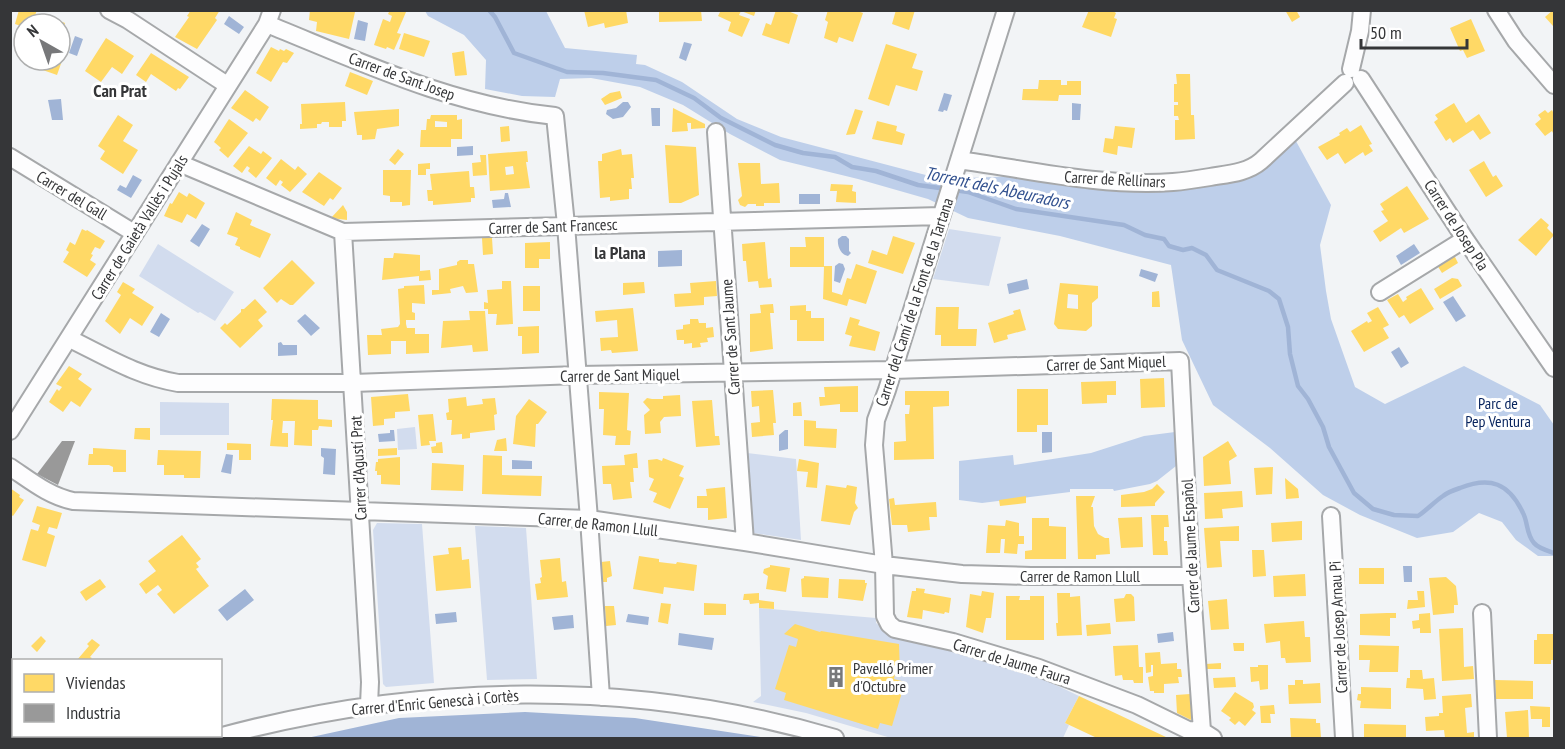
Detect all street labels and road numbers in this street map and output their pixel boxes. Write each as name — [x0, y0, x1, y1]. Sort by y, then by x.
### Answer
street label: Carrer de Sant Josep — [346, 48, 458, 104]
street label: Carrer de Gaietà Vallès i Pujals — [86, 151, 192, 303]
street label: Carrer del Gall — [33, 166, 111, 224]
street label: Carrer de Rellinars — [1064, 166, 1166, 192]
street label: Carrer de Josep Pla — [1420, 176, 1494, 274]
street label: Carrer del Camí de la Font de la Tartana — [871, 195, 957, 409]
street label: Carrer de Sant Francesc — [488, 214, 618, 238]
street label: Carrer de Sant Jaume — [716, 278, 744, 396]
street label: Carrer de Sant Miquel — [1046, 351, 1166, 375]
street label: Carrer de Sant Miquel — [560, 364, 680, 386]
street label: Carrer d'Agustí Prat — [345, 415, 371, 521]
street label: Carrer de Jaume Español — [1176, 478, 1204, 614]
street label: Carrer de Ramon Llull — [537, 508, 659, 540]
street label: Carrer de Josep Arnau Pi — [1325, 560, 1351, 694]
street label: Carrer de Ramon Llull — [1020, 566, 1140, 586]
street label: Carrer de Jaume Faura — [951, 634, 1073, 688]
street label: Carrer d'Enric Genescà i Cortès — [351, 685, 519, 719]

